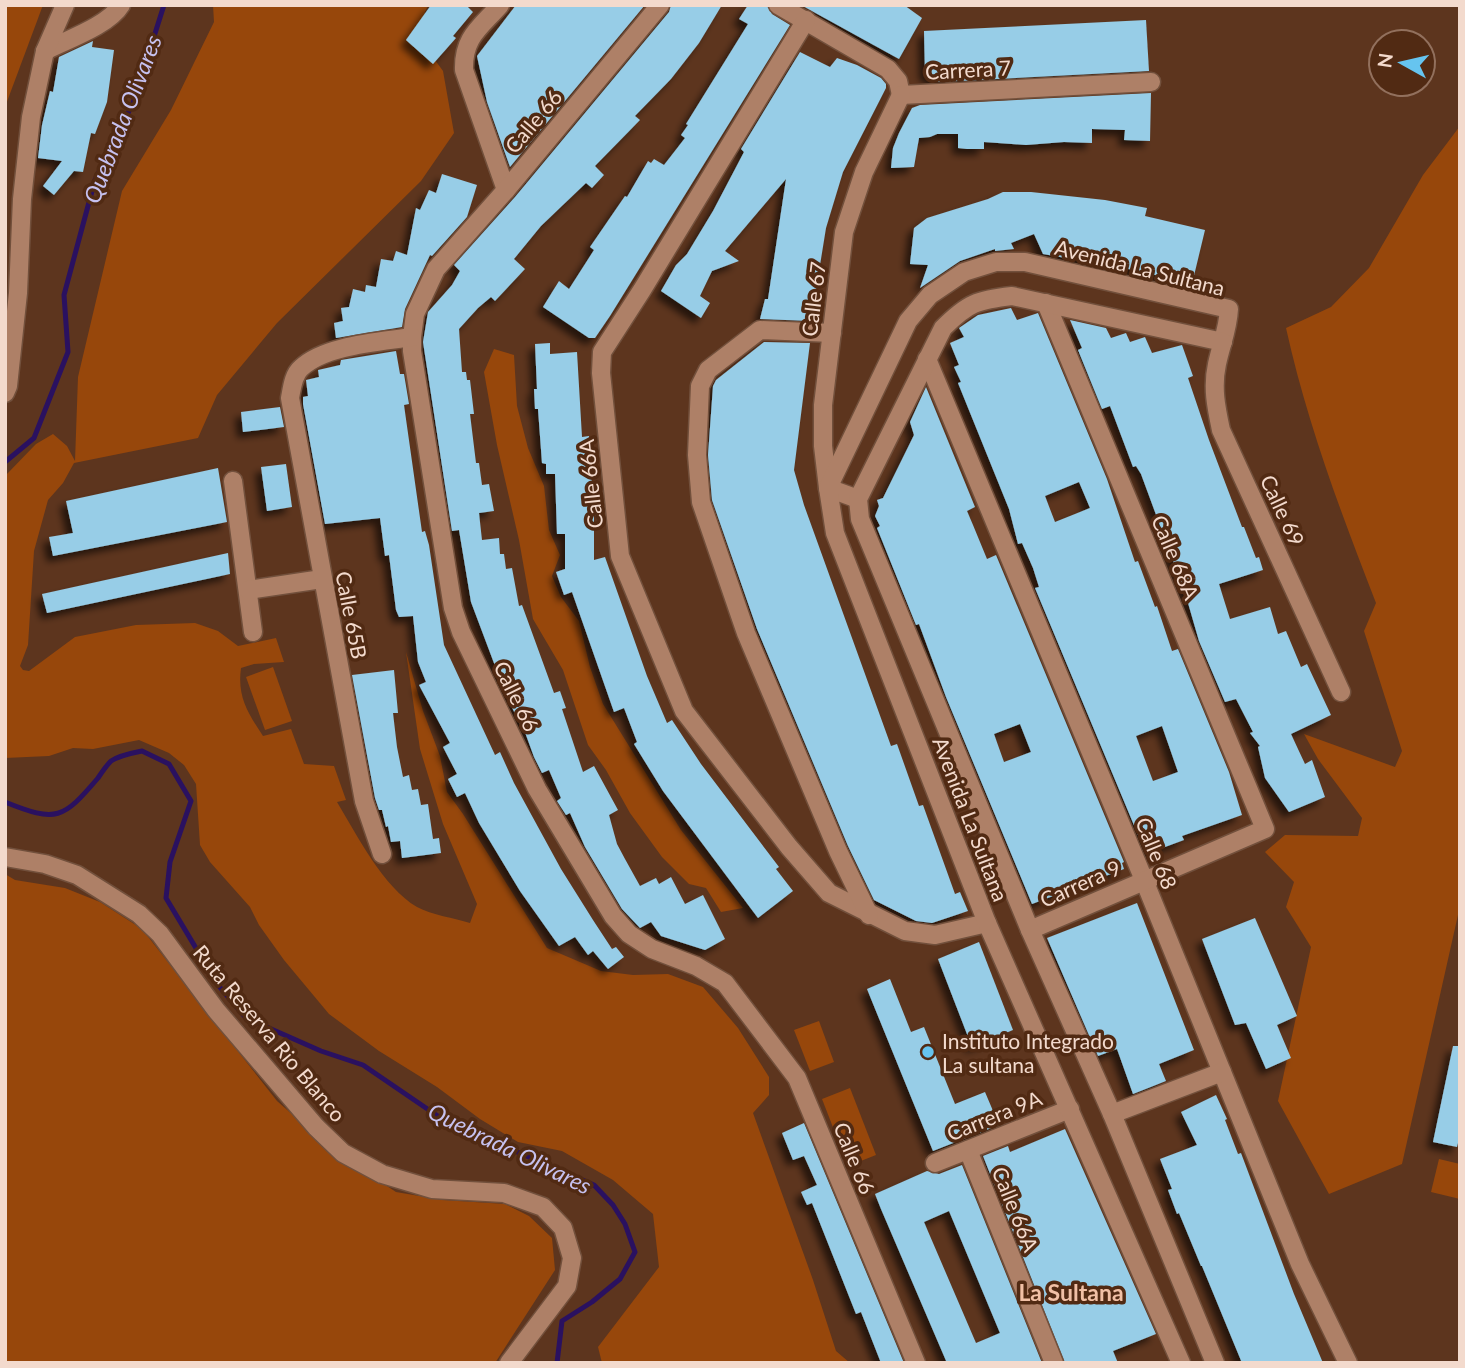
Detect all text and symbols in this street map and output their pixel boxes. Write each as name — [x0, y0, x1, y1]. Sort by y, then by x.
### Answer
north arrow — [1367, 28, 1437, 98]
water label: Quebrada Olivares — [77, 31, 167, 207]
text: N — [1372, 52, 1397, 69]
street label: Carrera 7 — [924, 54, 1012, 84]
street label: Calle 66 — [499, 84, 567, 158]
street label: Avenida La Sultana — [1053, 234, 1227, 300]
street label: Calle 67 — [796, 260, 830, 338]
street label: Calle 66A — [573, 437, 607, 530]
street label: Calle 69 — [1256, 471, 1310, 549]
street label: Calle 68A — [1147, 511, 1205, 604]
street label: Calle 65B — [331, 569, 373, 661]
street label: Calle 66 — [489, 657, 545, 735]
street label: Avenida La Sultana — [928, 733, 1014, 905]
street label: Calle 68 — [1131, 813, 1183, 893]
street label: Carrera 9 — [1036, 854, 1124, 912]
street label: Ruta Reserva Rio Blanco — [189, 939, 351, 1127]
place label: Instituto Integrado La sultana — [942, 1028, 1114, 1077]
marker: Instituto Integrado La sultana — [920, 1044, 936, 1060]
street label: Carrera 9A — [943, 1084, 1046, 1145]
water label: Quebrada Olivares — [424, 1096, 596, 1200]
street label: Calle 66 — [829, 1118, 881, 1198]
street label: Calle 66A — [988, 1163, 1045, 1256]
district label: La Sultana — [1018, 1278, 1124, 1306]

